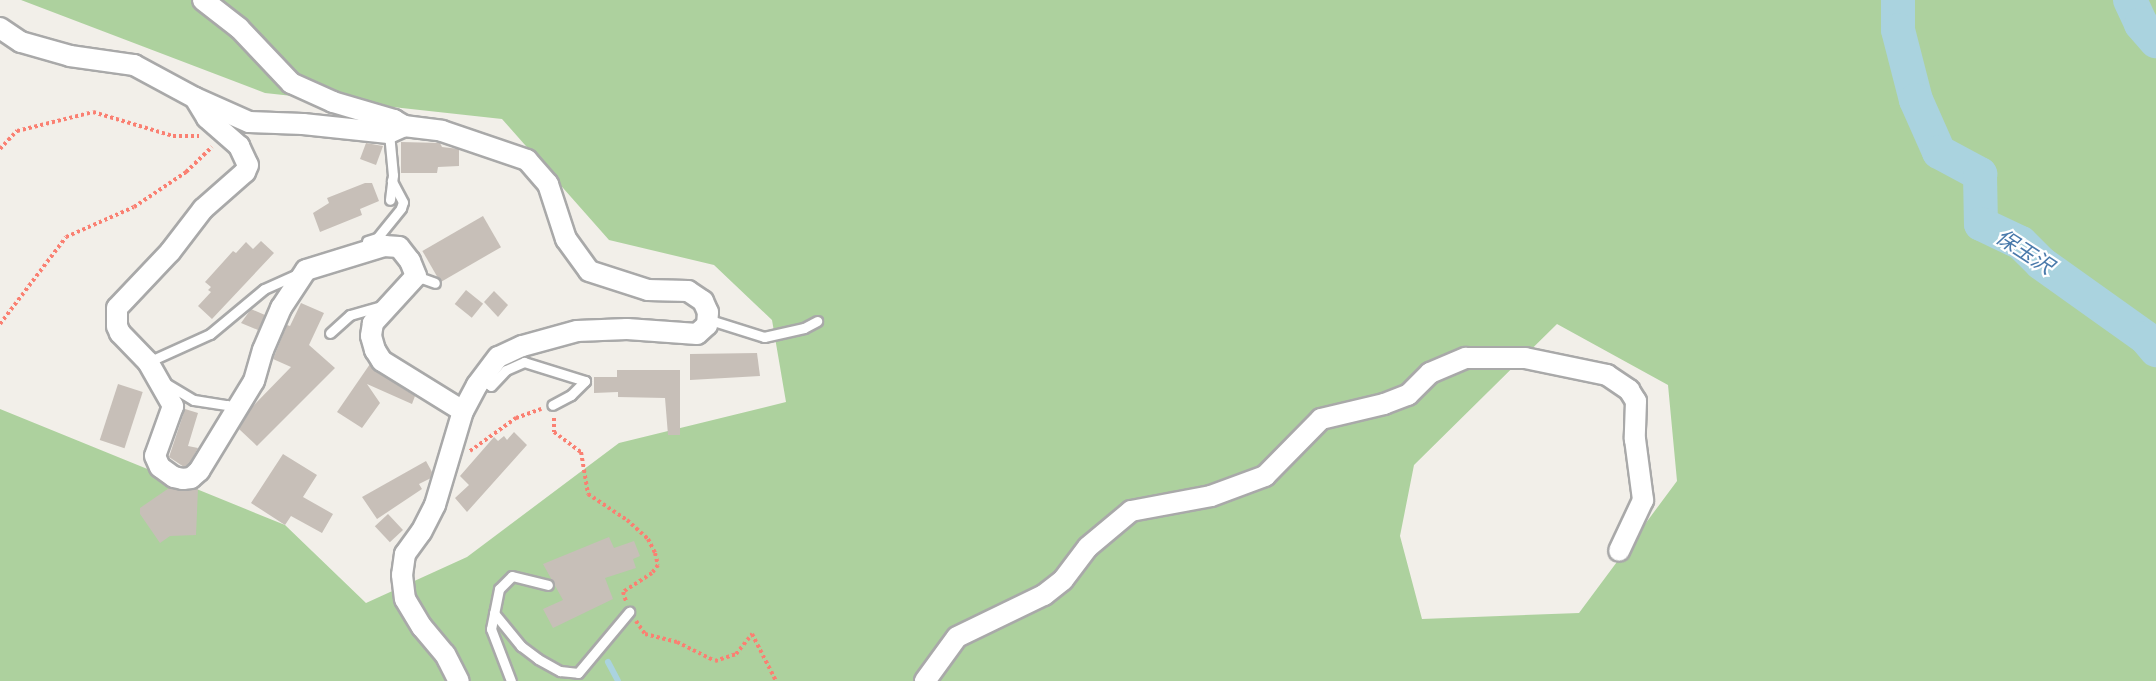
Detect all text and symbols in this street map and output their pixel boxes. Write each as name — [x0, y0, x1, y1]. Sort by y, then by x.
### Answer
water label: 保玉沢 — [1992, 223, 2058, 279]

